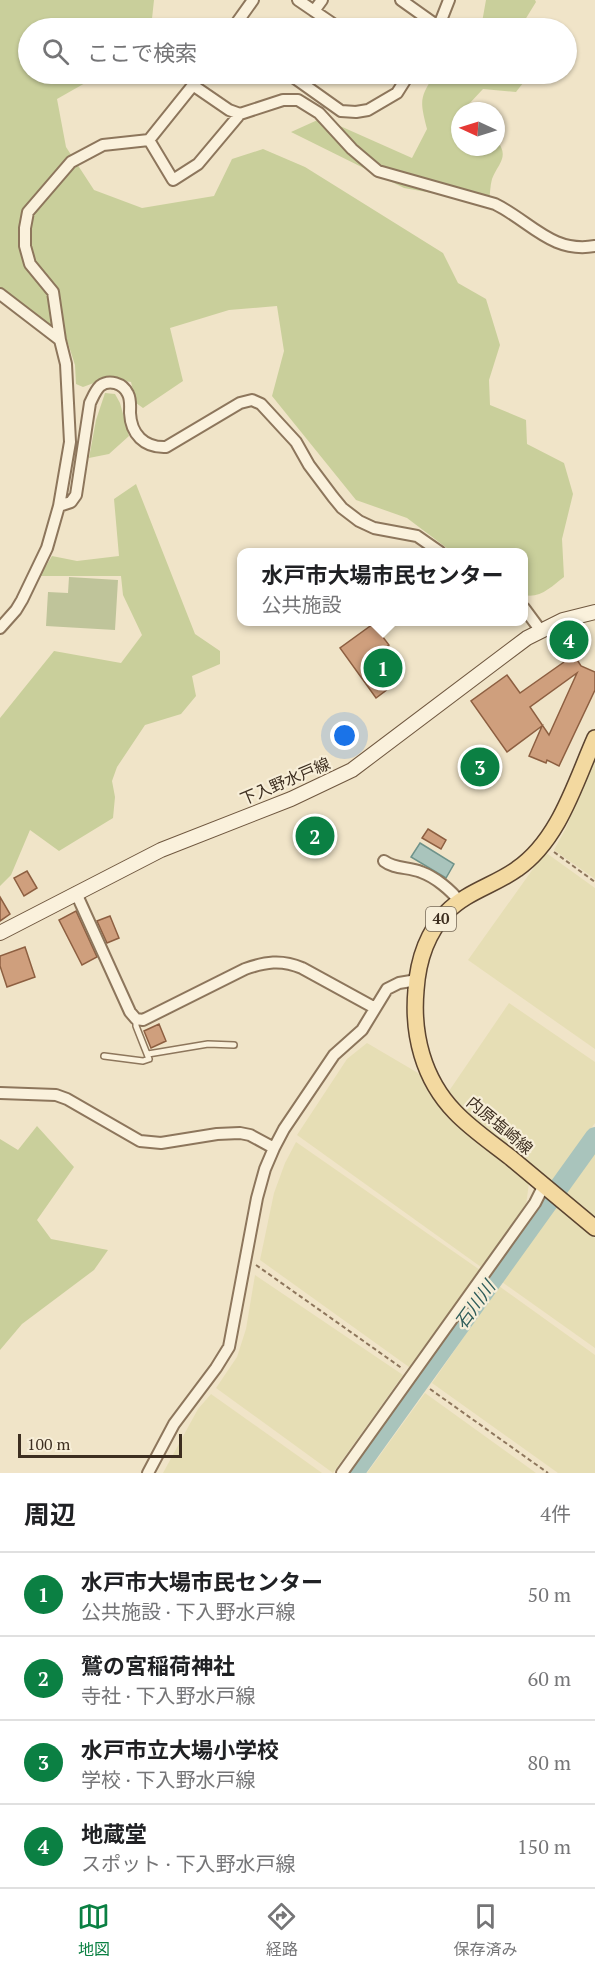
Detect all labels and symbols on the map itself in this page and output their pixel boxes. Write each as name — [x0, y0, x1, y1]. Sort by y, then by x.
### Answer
north arrow — [451, 102, 505, 156]
pin: 4 — [550, 618, 588, 662]
pin: 1 — [364, 646, 403, 690]
your location — [330, 721, 359, 750]
pin: 3 — [460, 744, 500, 789]
street label: 下入野水戸線 — [237, 752, 333, 810]
pin: 2 — [296, 814, 334, 858]
road number: 40 — [426, 907, 456, 931]
street label: 内原塩崎線 — [462, 1091, 538, 1159]
water label: 石川川 — [449, 1274, 501, 1333]
scale bar — [18, 1431, 182, 1458]

